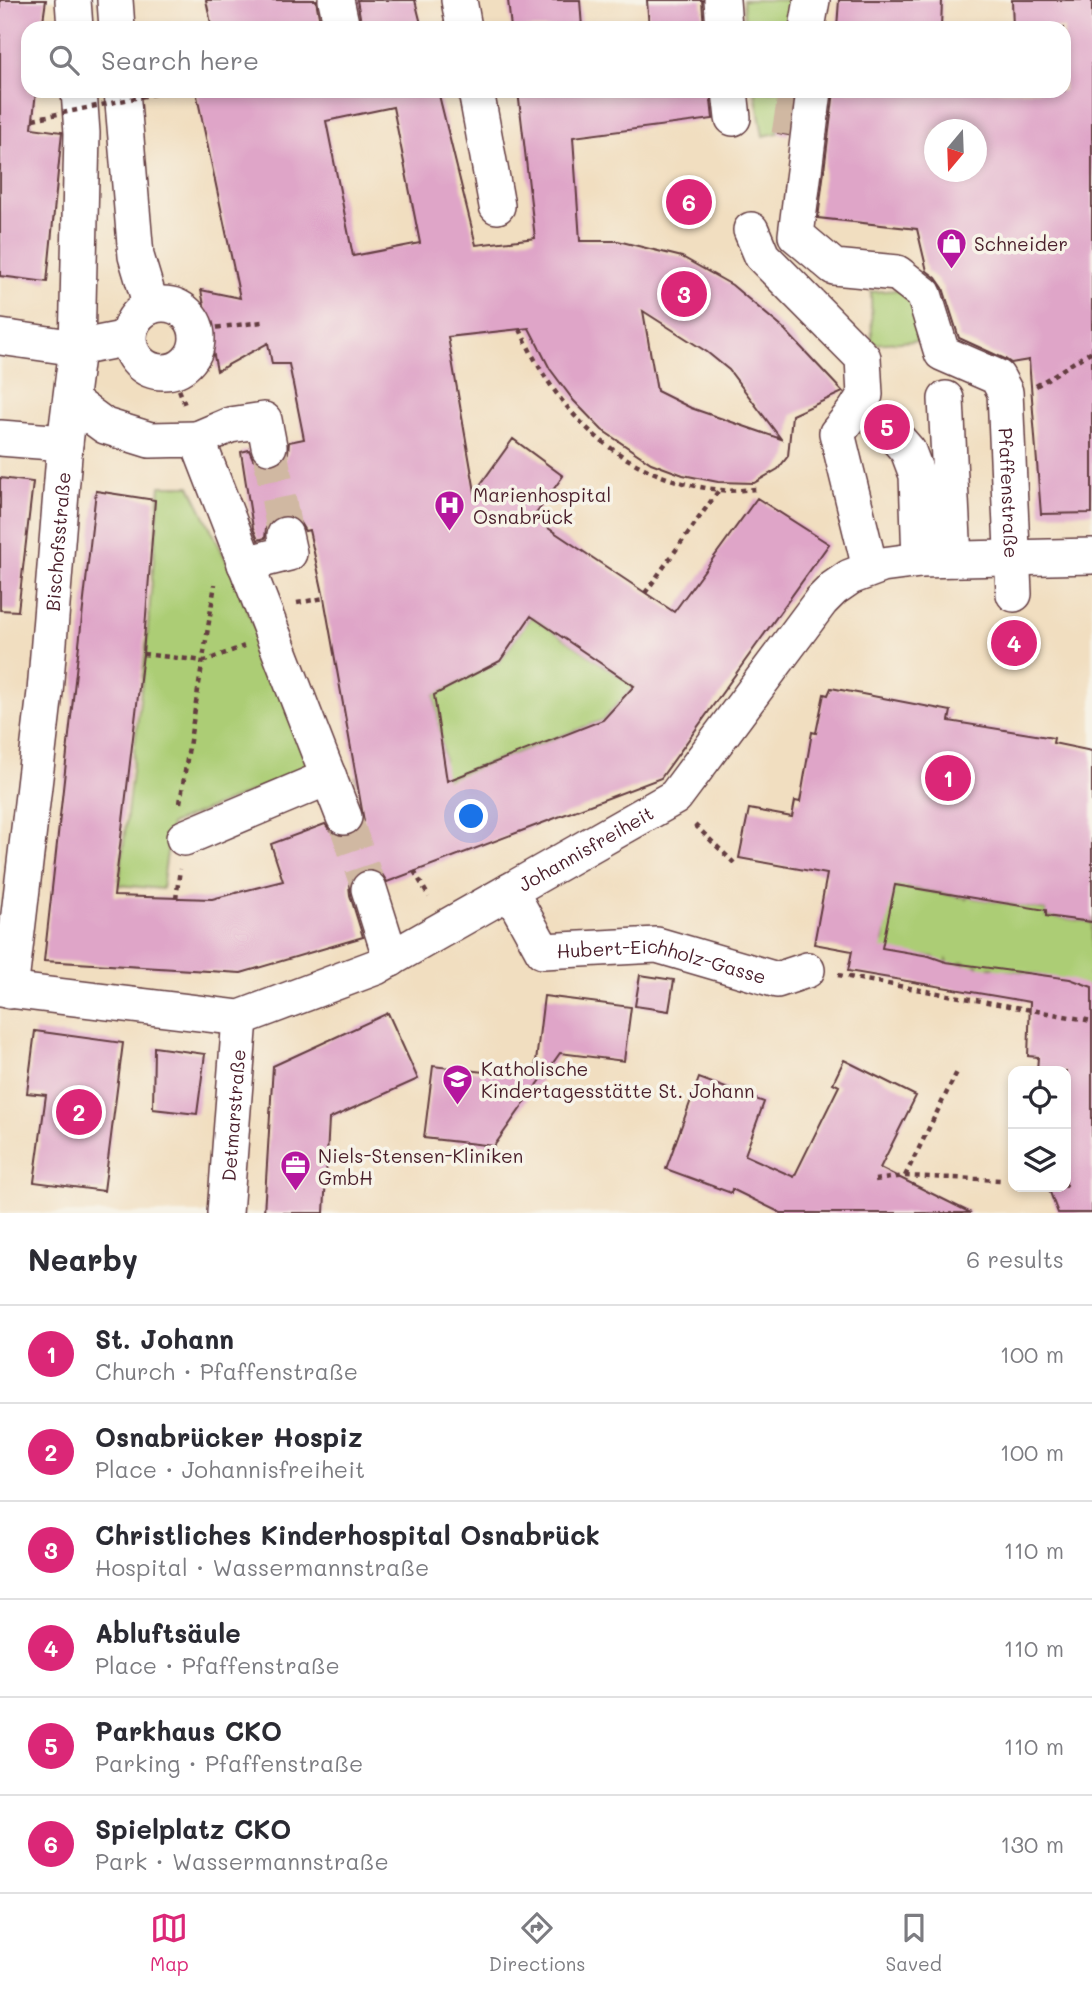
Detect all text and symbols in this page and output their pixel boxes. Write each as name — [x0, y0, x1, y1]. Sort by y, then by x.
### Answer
search box — [21, 21, 1071, 98]
icon: search — [45, 41, 83, 79]
text: Search here — [101, 43, 259, 77]
north arrow — [924, 119, 987, 182]
pin: 6 — [666, 176, 712, 228]
shop icon: Schneider — [934, 226, 968, 270]
place label: Schneider — [974, 231, 1068, 256]
pin: 3 — [661, 268, 707, 320]
pin: 5 — [864, 401, 910, 453]
street label: Pfaffenstraße — [994, 427, 1025, 559]
street label: Bischofsstraße — [39, 471, 75, 612]
place label: Marienhospital Osnabrück — [473, 482, 611, 529]
hospital icon: Marienhospital Osnabrück — [433, 488, 467, 532]
pin: 4 — [991, 617, 1037, 669]
pin: 1 — [925, 752, 971, 804]
your location — [454, 799, 488, 833]
street label: Johannisfreiheit — [513, 800, 658, 896]
street label: Hubert-Eichholz-Gasse — [556, 932, 769, 989]
street label: Detmarstraße — [215, 1048, 250, 1182]
place label: Katholische Kindertagesstätte St. Johann — [481, 1056, 755, 1103]
school or university icon: Katholische Kindertagesstätte St. Johann — [441, 1062, 475, 1106]
map controls — [1008, 1066, 1071, 1192]
button: locate — [1008, 1066, 1071, 1129]
pin: 2 — [56, 1086, 102, 1138]
button: layers — [1008, 1129, 1071, 1192]
place label: Niels-Stensen-Kliniken GmbH — [318, 1143, 523, 1190]
office icon: Niels-Stensen-Kliniken GmbH — [278, 1149, 312, 1193]
text: Nearby — [28, 1239, 138, 1279]
text: 6 results — [966, 1244, 1064, 1274]
text: St. Johann — [95, 1322, 234, 1356]
text: 1 — [46, 1339, 56, 1369]
text: 100 m — [1000, 1339, 1064, 1369]
text: Church · Pfaffenstraße — [95, 1356, 358, 1386]
text: Osnabrücker Hospiz — [95, 1420, 363, 1454]
text: 2 — [45, 1437, 57, 1467]
text: 100 m — [1000, 1437, 1064, 1467]
text: Place · Johannisfreiheit — [95, 1454, 365, 1484]
text: Christliches Kinderhospital Osnabrück — [95, 1518, 600, 1552]
text: 3 — [44, 1535, 58, 1565]
text: 110 m — [1004, 1535, 1064, 1565]
text: Hospital · Wassermannstraße — [95, 1552, 429, 1582]
text: Abluftsäule — [95, 1616, 241, 1650]
text: 4 — [44, 1633, 58, 1663]
text: 110 m — [1004, 1633, 1064, 1663]
text: Place · Pfaffenstraße — [95, 1650, 340, 1680]
text: Parkhaus CKO — [95, 1714, 282, 1748]
text: 5 — [44, 1731, 58, 1761]
text: 110 m — [1004, 1731, 1064, 1761]
text: Parking · Pfaffenstraße — [95, 1748, 363, 1778]
text: Spielplatz CKO — [95, 1812, 291, 1846]
text: 6 — [44, 1829, 58, 1859]
text: 130 m — [1000, 1829, 1064, 1859]
text: Park · Wassermannstraße — [95, 1846, 389, 1876]
tab: Map — [150, 1909, 189, 1976]
tab: Directions — [489, 1909, 585, 1976]
tab: Saved — [886, 1909, 942, 1976]

